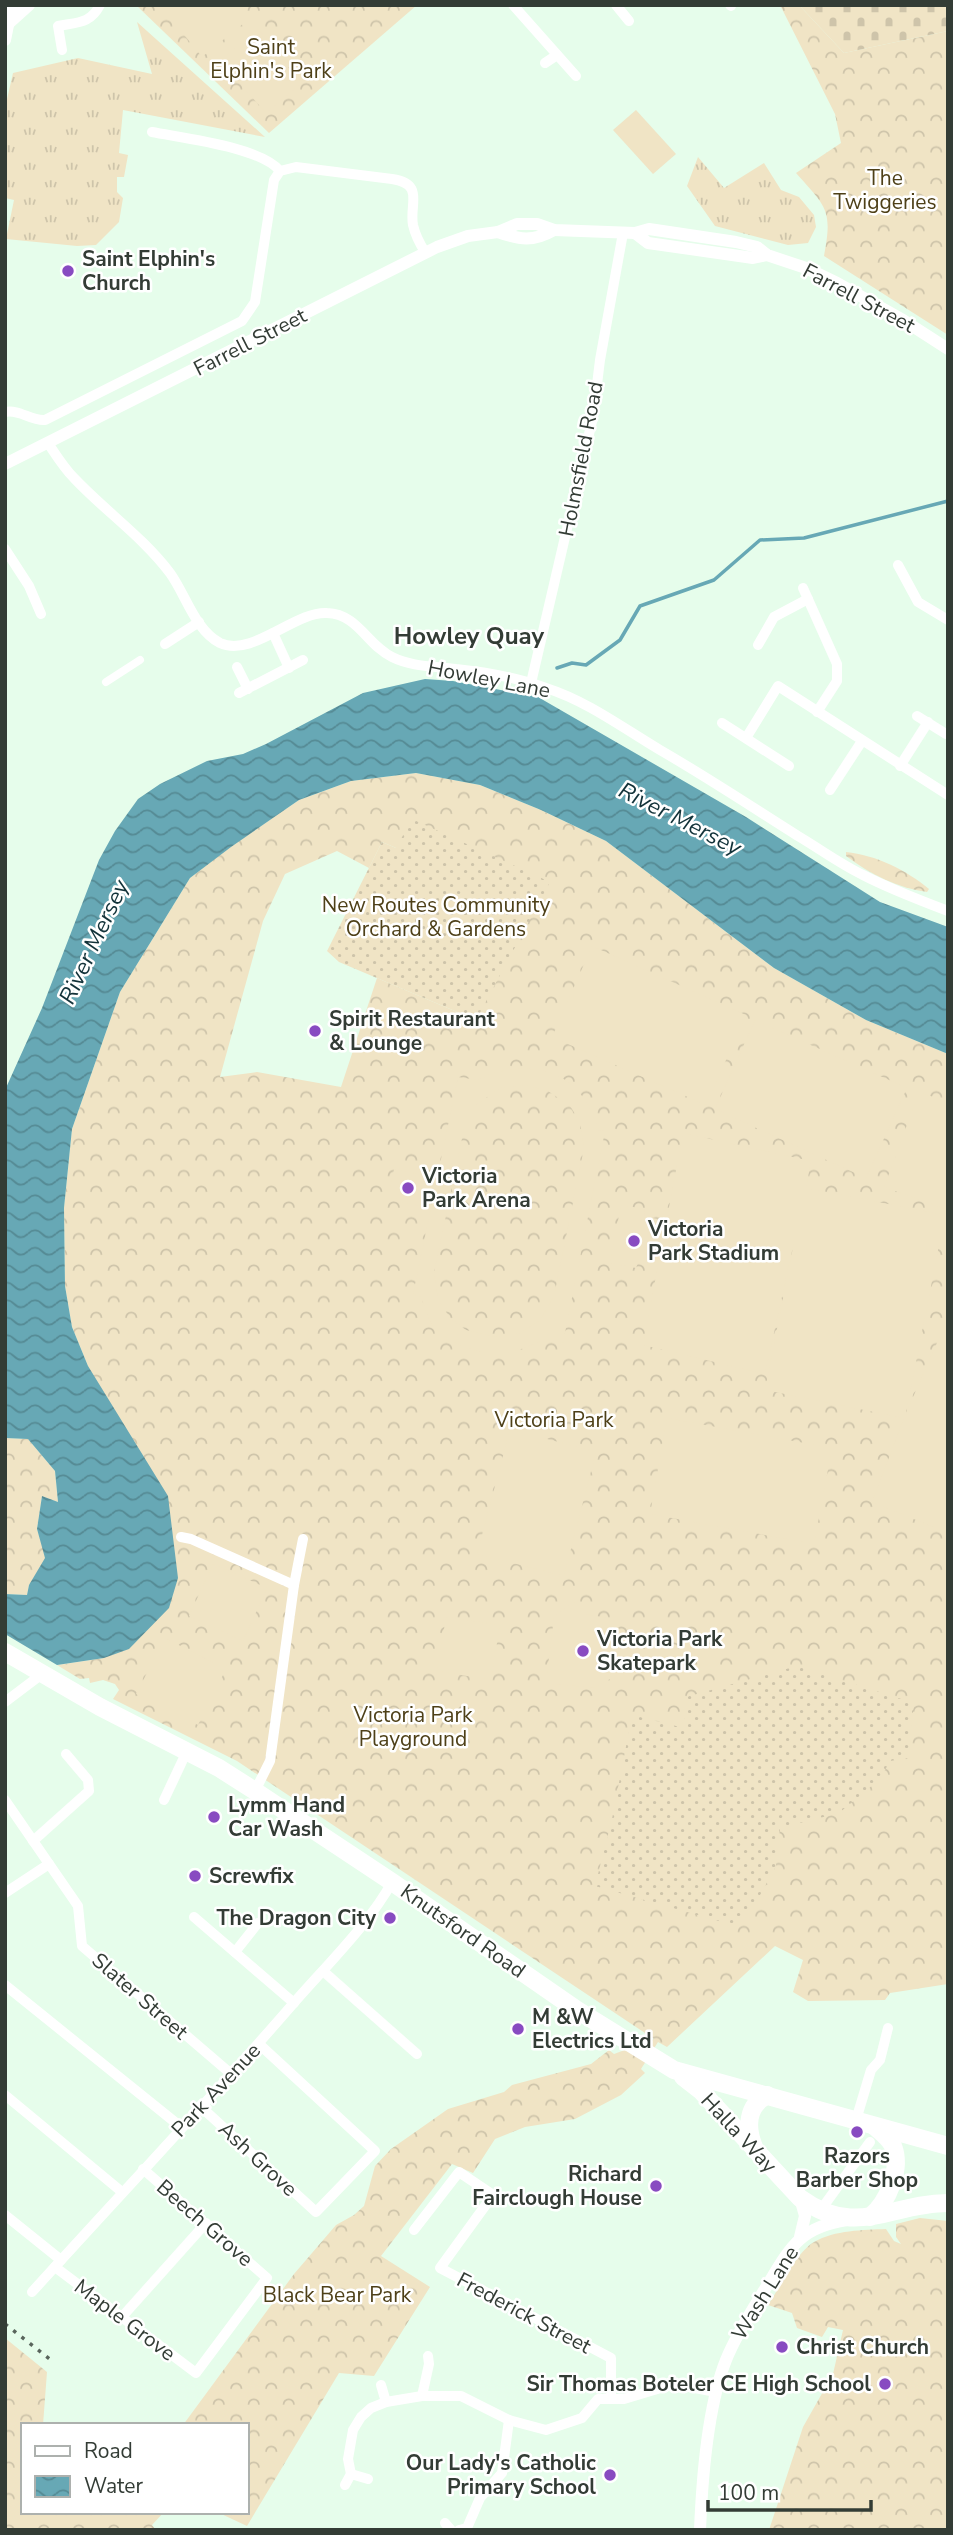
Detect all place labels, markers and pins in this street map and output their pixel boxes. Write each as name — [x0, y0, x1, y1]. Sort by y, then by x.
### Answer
place label: Saint Elphin's Church — [82, 245, 215, 297]
marker: Saint Elphin's Church — [60, 263, 76, 279]
place label: Spirit Restaurant & Lounge — [329, 1005, 496, 1057]
marker: Spirit Restaurant & Lounge — [307, 1023, 323, 1039]
place label: Victoria Park Arena — [421, 1162, 531, 1214]
marker: Victoria Park Arena — [400, 1180, 416, 1196]
place label: Victoria Park Stadium — [647, 1215, 779, 1267]
marker: Victoria Park Stadium — [626, 1233, 642, 1249]
place label: Victoria Park Skatepark — [596, 1625, 723, 1677]
marker: Victoria Park Skatepark — [575, 1643, 591, 1659]
place label: Lymm Hand Car Wash — [228, 1791, 345, 1843]
marker: Lymm Hand Car Wash — [206, 1809, 222, 1825]
place label: Screwfix — [209, 1862, 294, 1890]
marker: Screwfix — [187, 1868, 203, 1884]
place label: The Dragon City — [216, 1904, 377, 1932]
marker: The Dragon City — [382, 1910, 398, 1926]
place label: M &W Electrics Ltd — [532, 2003, 652, 2055]
marker: M &W Electrics Ltd — [510, 2021, 526, 2037]
marker: Razors Barber Shop — [849, 2124, 865, 2140]
place label: Razors Barber Shop — [796, 2142, 918, 2194]
place label: Richard Fairclough House — [472, 2160, 642, 2212]
marker: Richard Fairclough House — [648, 2178, 664, 2194]
place label: Christ Church — [796, 2333, 929, 2361]
marker: Christ Church — [774, 2339, 790, 2355]
place label: Sir Thomas Boteler CE High School — [527, 2370, 871, 2398]
marker: Sir Thomas Boteler CE High School — [877, 2376, 893, 2392]
place label: Our Lady's Catholic Primary School — [406, 2449, 596, 2501]
marker: Our Lady's Catholic Primary School — [602, 2467, 618, 2483]

